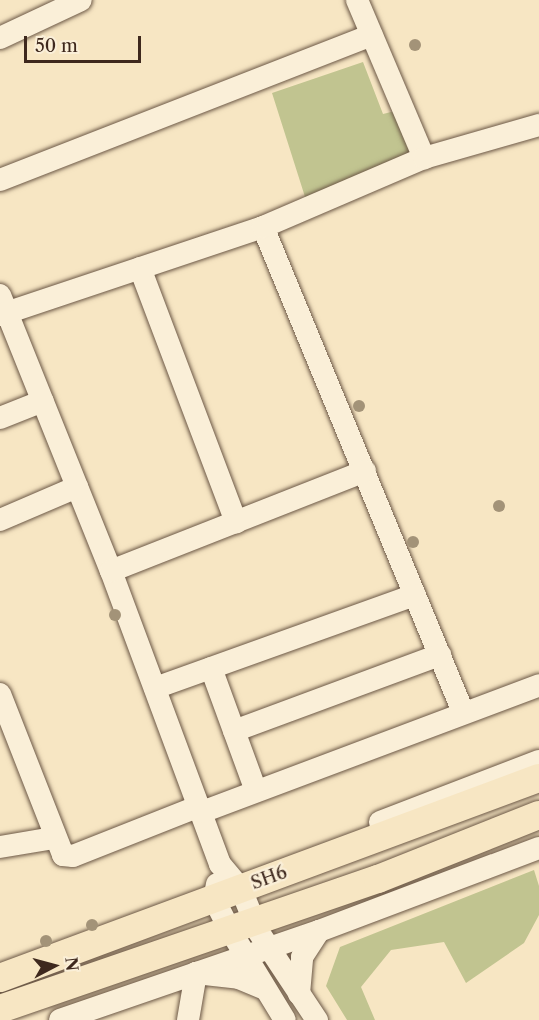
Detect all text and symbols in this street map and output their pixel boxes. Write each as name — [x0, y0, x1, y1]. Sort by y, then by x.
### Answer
scale bar — [27, 24, 144, 62]
text: 50 m — [35, 35, 78, 57]
street label: SH6 — [248, 862, 290, 894]
north arrow — [24, 936, 84, 996]
text: N — [61, 956, 83, 972]

